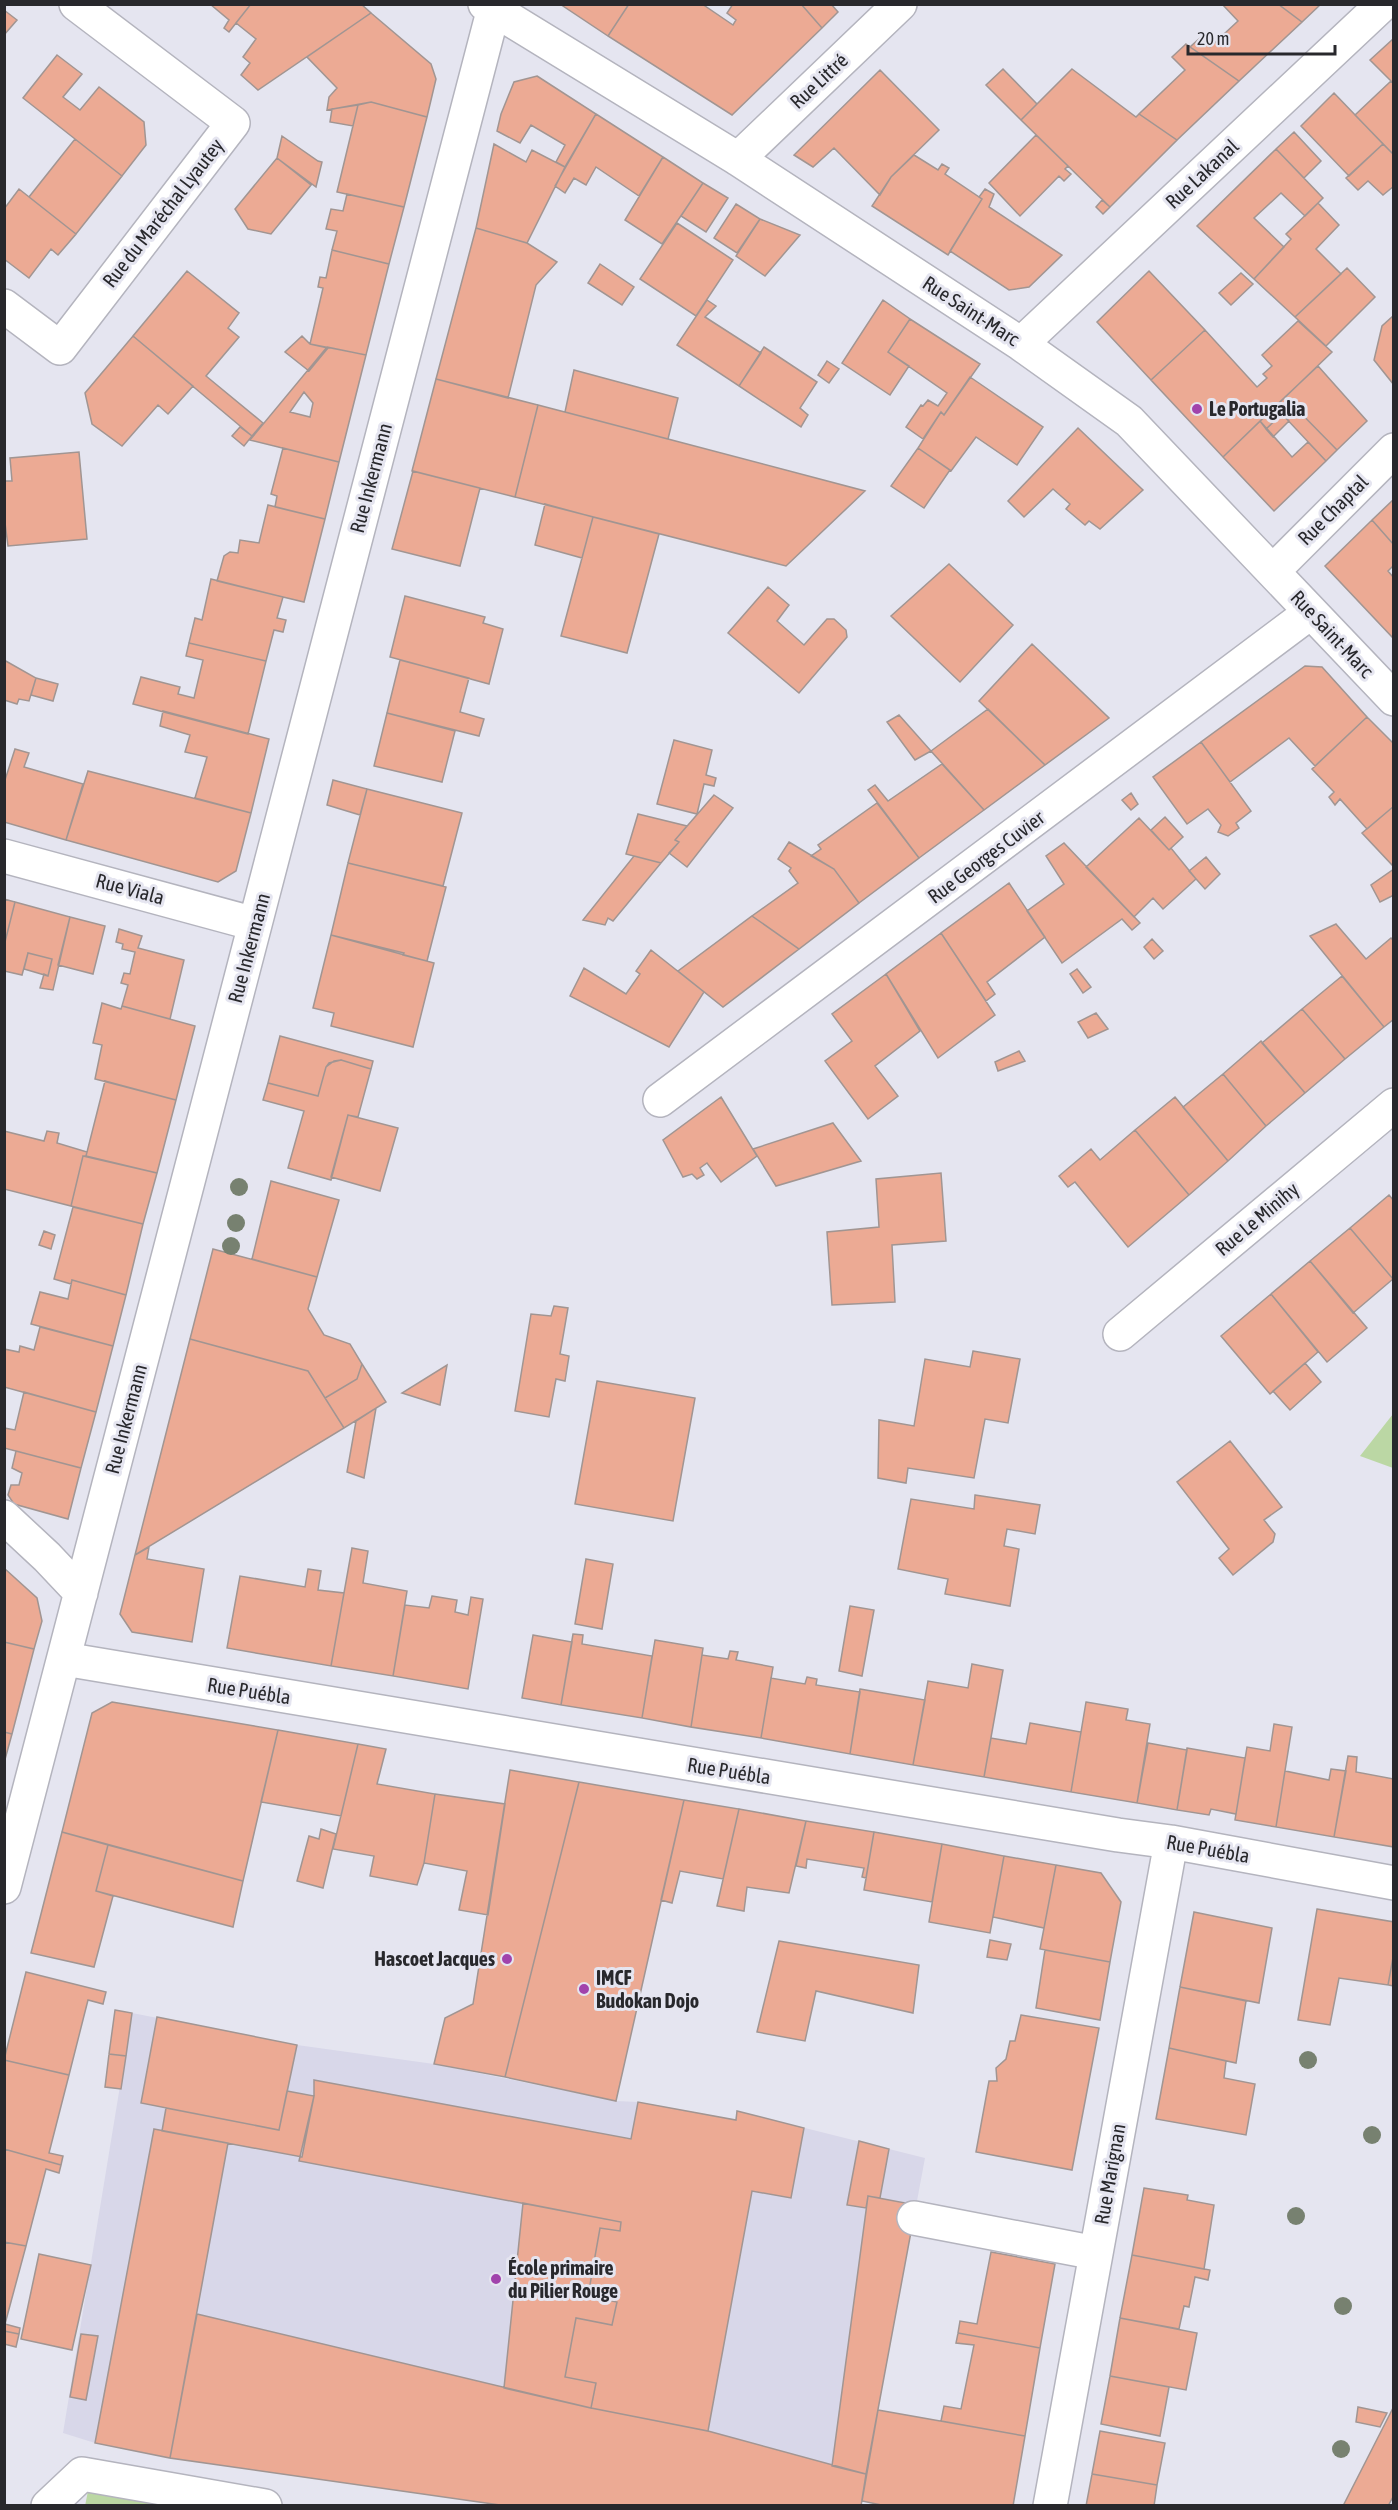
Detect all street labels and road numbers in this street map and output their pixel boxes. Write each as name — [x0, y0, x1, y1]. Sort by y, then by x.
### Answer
street label: Rue Littré — [785, 48, 852, 113]
street label: Rue du Maréchal Lyautey — [97, 134, 228, 292]
street label: Rue Lakanal — [1161, 134, 1243, 213]
street label: Rue Saint-Marc — [919, 271, 1024, 351]
street label: Rue Inkermann — [345, 420, 396, 535]
street label: Rue Chaptal — [1293, 469, 1373, 549]
street label: Rue Saint-Marc — [1286, 586, 1379, 682]
street label: Rue Georges Cuvier — [923, 805, 1049, 908]
street label: Rue Viala — [93, 868, 167, 909]
street label: Rue Inkermann — [223, 890, 274, 1005]
street label: Rue Le Minihy — [1210, 1177, 1303, 1260]
street label: Rue Inkermann — [100, 1361, 151, 1476]
street label: Rue Puébla — [206, 1673, 292, 1708]
street label: Rue Puébla — [686, 1753, 772, 1788]
street label: Rue Puébla — [1165, 1830, 1251, 1867]
street label: Rue Marignan — [1089, 2122, 1130, 2226]

